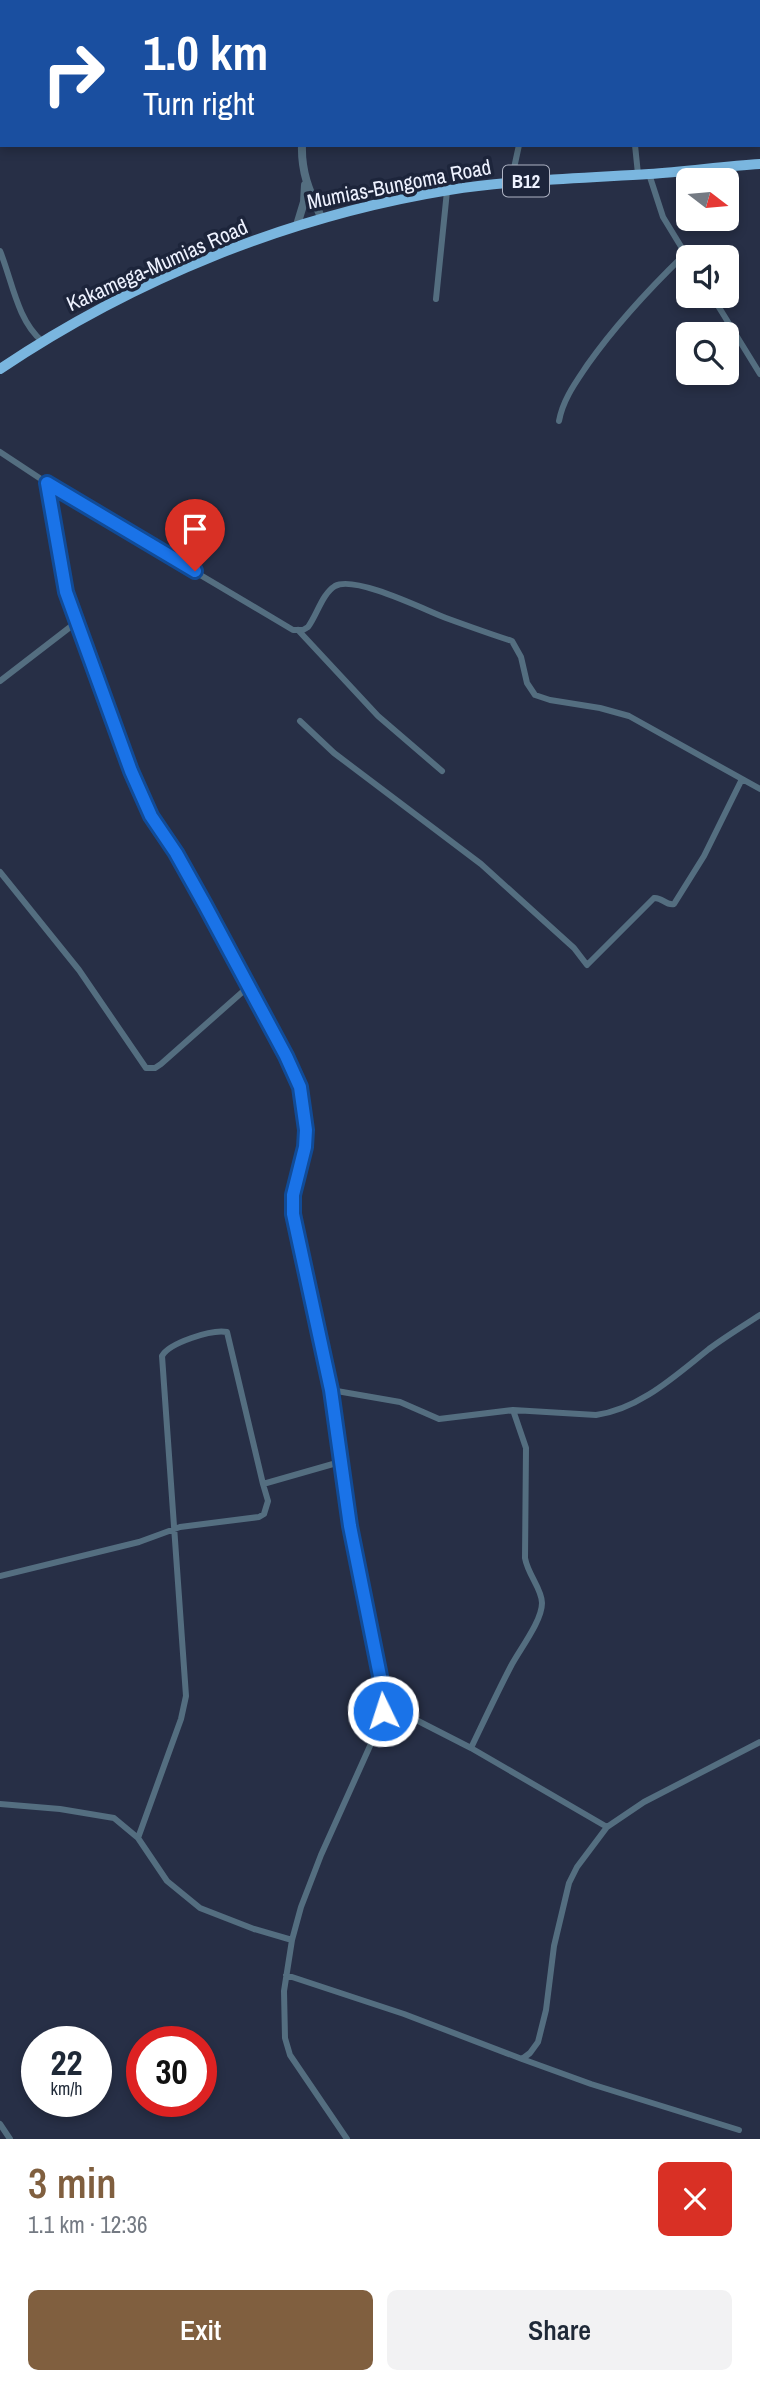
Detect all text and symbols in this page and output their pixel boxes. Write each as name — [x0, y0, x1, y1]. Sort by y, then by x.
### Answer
text: 1.0 km — [143, 19, 268, 85]
icon: right — [28, 28, 119, 119]
text: Turn right — [143, 82, 255, 125]
street label: Mumias-Bungoma Road — [305, 152, 493, 216]
road number: B12 — [503, 166, 549, 196]
north arrow — [676, 168, 738, 231]
map controls — [676, 168, 739, 385]
street label: Kakamega-Mumias Road — [62, 212, 252, 318]
button: sound — [676, 245, 739, 308]
button: search — [676, 322, 739, 385]
pin — [165, 499, 225, 571]
icon: arrive — [176, 510, 214, 548]
position arrow — [346, 1674, 420, 1748]
speed limit sign: 30 — [126, 2026, 217, 2117]
text: 22 — [51, 2039, 82, 2086]
text: km/h — [51, 2076, 83, 2101]
text: 3 min — [28, 2155, 117, 2211]
button: close — [658, 2162, 732, 2236]
text: 1.1 km · 12:36 — [28, 2209, 148, 2240]
button: Exit — [28, 2290, 373, 2370]
button: Share — [387, 2290, 732, 2370]

